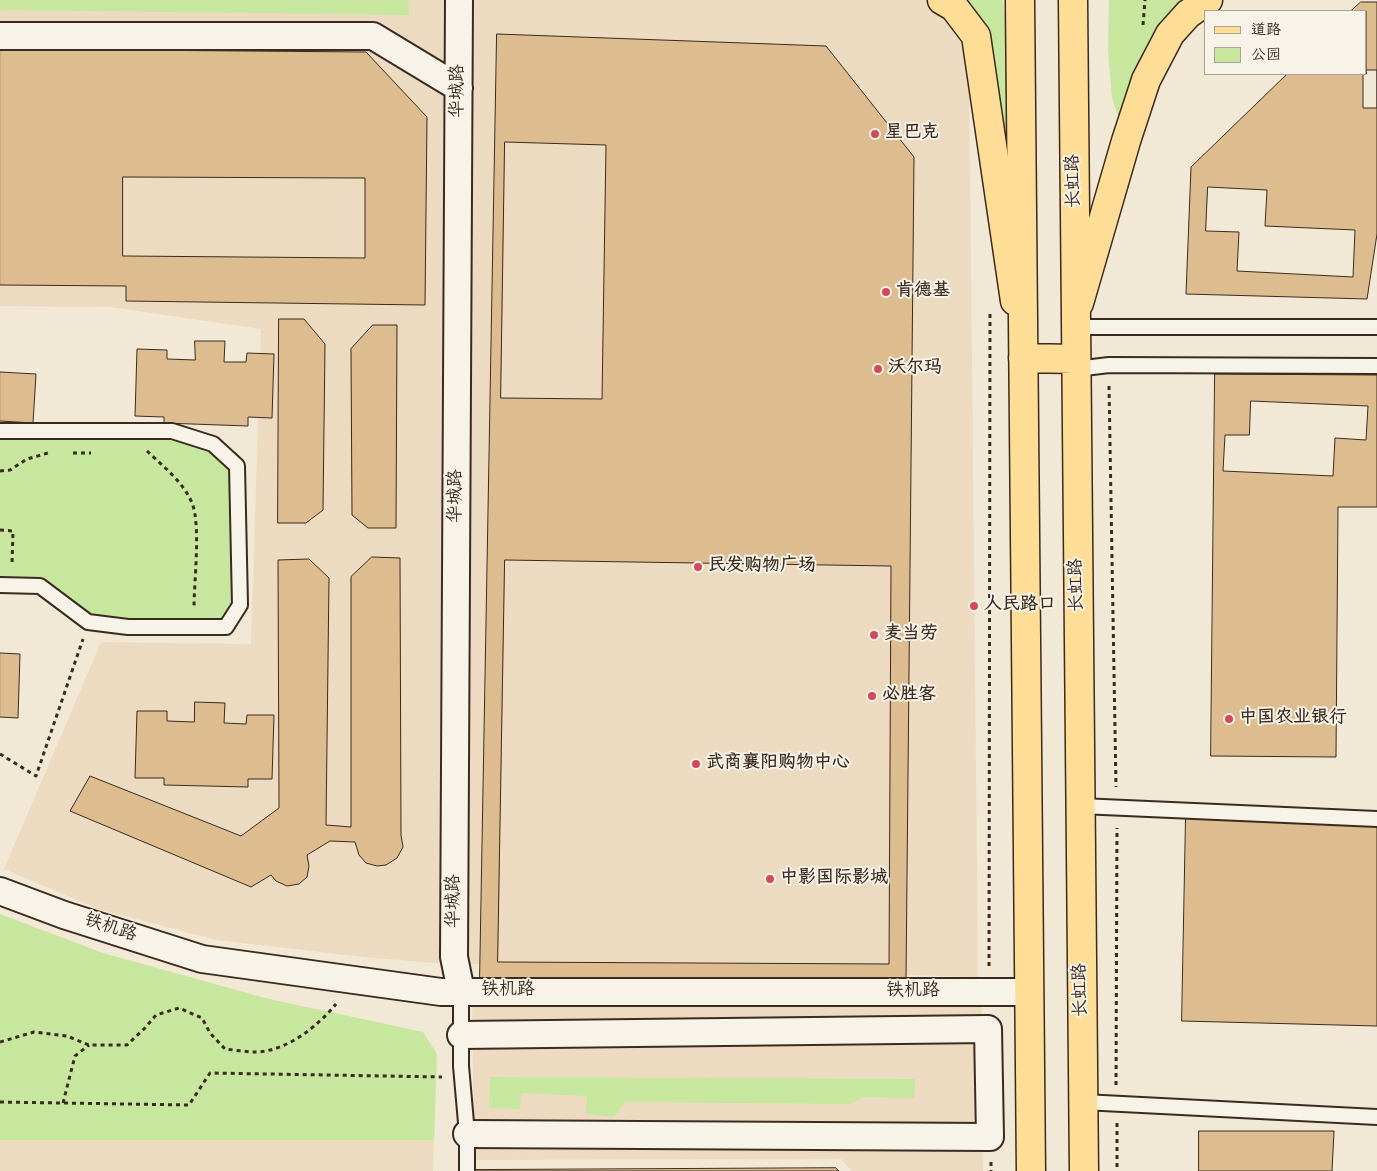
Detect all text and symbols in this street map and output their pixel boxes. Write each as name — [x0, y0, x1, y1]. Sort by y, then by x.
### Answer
legend — [1204, 10, 1367, 75]
text: 道路 — [1251, 18, 1281, 42]
text: 公园 — [1251, 43, 1281, 67]
street label: 华城路 — [448, 64, 470, 118]
place label: 星巴克 — [885, 123, 939, 145]
marker: 星巴克 — [869, 128, 881, 140]
street label: 长虹路 — [1064, 154, 1086, 208]
place label: 肯德基 — [896, 281, 950, 303]
marker: 肯德基 — [880, 286, 892, 298]
place label: 沃尔玛 — [888, 358, 942, 380]
marker: 沃尔玛 — [872, 363, 884, 375]
street label: 华城路 — [446, 469, 468, 523]
place label: 民发购物广场 — [708, 556, 816, 578]
street label: 长虹路 — [1067, 558, 1089, 612]
marker: 民发购物广场 — [692, 561, 704, 573]
place label: 人民路口 — [984, 595, 1056, 617]
marker: 人民路口 — [968, 600, 980, 612]
place label: 麦当劳 — [884, 624, 938, 646]
marker: 麦当劳 — [868, 629, 880, 641]
place label: 必胜客 — [882, 685, 936, 707]
marker: 必胜客 — [866, 690, 878, 702]
place label: 中国农业银行 — [1239, 708, 1347, 730]
marker: 中国农业银行 — [1223, 713, 1235, 725]
place label: 武商襄阳购物中心 — [706, 753, 850, 775]
marker: 武商襄阳购物中心 — [690, 758, 702, 770]
place label: 中影国际影城 — [780, 868, 888, 890]
marker: 中影国际影城 — [764, 873, 776, 885]
street label: 华城路 — [444, 874, 466, 928]
street label: 铁机路 — [81, 910, 139, 948]
street label: 长虹路 — [1071, 963, 1093, 1017]
street label: 铁机路 — [481, 980, 535, 1002]
street label: 铁机路 — [886, 981, 940, 1003]

